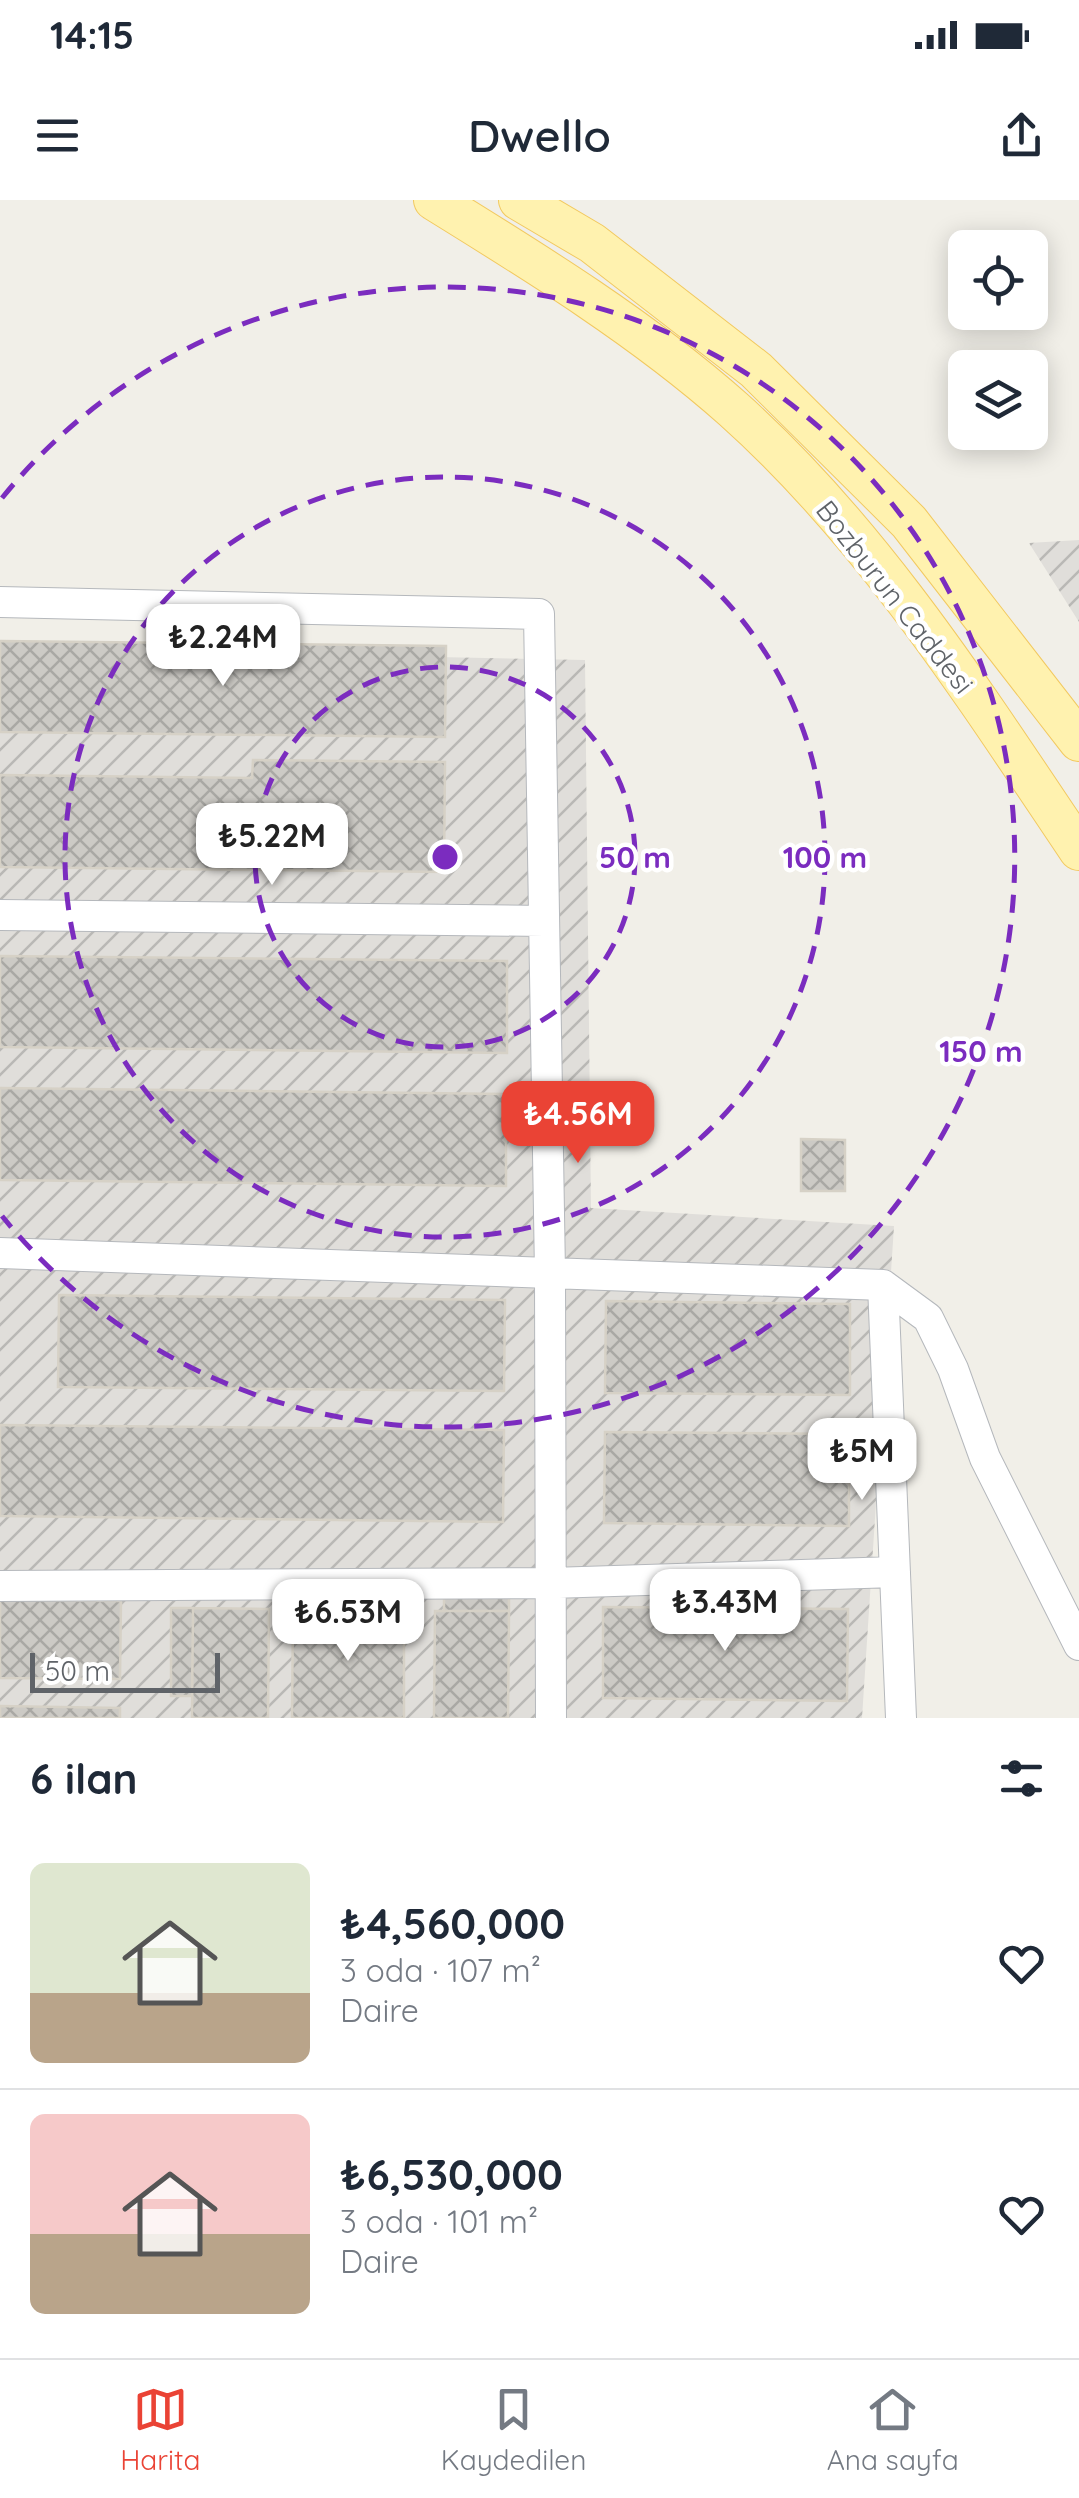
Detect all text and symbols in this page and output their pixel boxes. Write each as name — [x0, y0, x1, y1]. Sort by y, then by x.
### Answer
text: 14:15 — [50, 11, 134, 59]
text: Dwello — [468, 107, 611, 163]
icon: menu — [30, 108, 85, 163]
icon: share — [994, 108, 1049, 163]
map controls — [948, 230, 1048, 450]
button: locate — [948, 230, 1048, 330]
button: layers — [948, 350, 1048, 450]
street label: Bozburun Caddesi — [809, 493, 982, 700]
pin: ₺2.24M — [142, 604, 304, 689]
text: ₺2.24M — [168, 616, 278, 656]
pin: ₺5.22M — [191, 803, 353, 888]
text: ₺5.22M — [218, 815, 326, 855]
text: 50 m — [599, 838, 671, 876]
text: 100 m — [783, 838, 867, 876]
centre of rings — [427, 839, 463, 875]
text: 150 m — [939, 1032, 1023, 1070]
pin: ₺4.56M — [497, 1081, 659, 1166]
text: ₺4.56M — [523, 1093, 633, 1133]
pin: ₺5M — [814, 1418, 910, 1503]
text: ₺5M — [830, 1430, 894, 1470]
pin: ₺3.43M — [644, 1569, 806, 1654]
pin: ₺6.53M — [267, 1579, 429, 1664]
text: ₺3.43M — [672, 1581, 778, 1621]
text: ₺6.53M — [294, 1591, 402, 1631]
scale bar — [30, 1648, 220, 1692]
text: 50 m — [45, 1653, 110, 1688]
icon: filters — [994, 1751, 1049, 1806]
text: 6 ilan — [30, 1752, 138, 1805]
text: ₺4,560,000 — [340, 1897, 565, 1950]
icon: home — [110, 1903, 230, 2023]
icon: heart — [994, 1936, 1049, 1991]
text: 3 oda · 107 m² — [340, 1950, 541, 1990]
text: Daire — [340, 1990, 419, 2030]
text: ₺6,530,000 — [340, 2148, 563, 2201]
icon: home — [110, 2154, 230, 2274]
icon: heart — [994, 2187, 1049, 2242]
text: 3 oda · 101 m² — [340, 2201, 538, 2241]
text: Daire — [340, 2241, 419, 2281]
tab: Harita — [120, 2382, 201, 2477]
tab: Kaydedilen — [441, 2382, 586, 2477]
tab: Ana sayfa — [827, 2382, 959, 2477]

